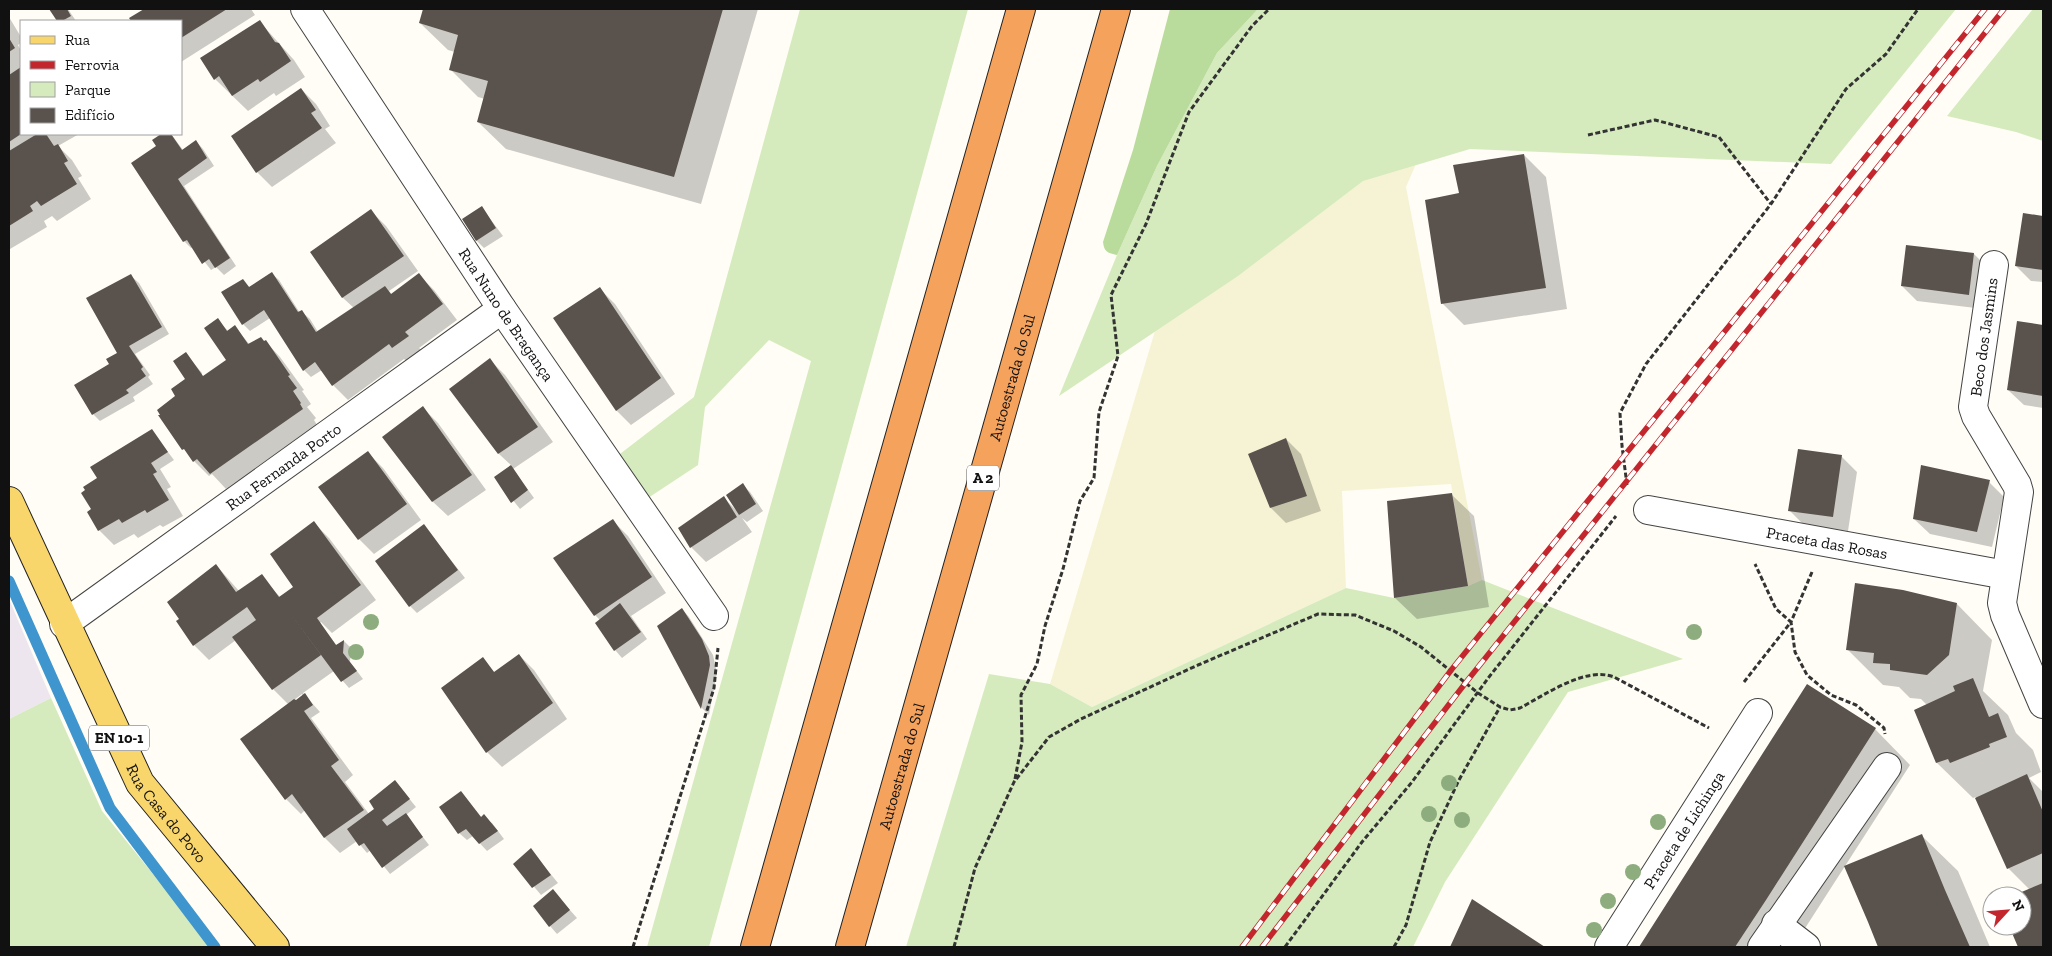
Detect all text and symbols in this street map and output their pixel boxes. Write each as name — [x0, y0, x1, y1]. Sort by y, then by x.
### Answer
legend — [20, 20, 182, 135]
text: Rua — [65, 31, 90, 49]
text: Ferrovia — [65, 56, 119, 74]
text: Parque — [65, 81, 111, 99]
text: Edifício — [65, 106, 115, 124]
street label: Rua Nuno de Bragança — [455, 244, 559, 385]
street label: Beco dos Jasmins — [1966, 276, 2002, 398]
street label: Autoestrada do Sul — [985, 312, 1038, 443]
street label: Rua Fernanda Porto — [222, 419, 344, 514]
road number: A 2 — [967, 466, 999, 490]
street label: Praceta das Rosas — [1765, 522, 1889, 563]
street label: Autoestrada do Sul — [874, 701, 928, 832]
road number: EN 10-1 — [89, 726, 149, 750]
street label: Rua Casa do Povo — [123, 761, 211, 866]
street label: Praceta de Lichinga — [1639, 767, 1728, 892]
north arrow — [1982, 886, 2032, 936]
text: N — [2008, 897, 2028, 914]

